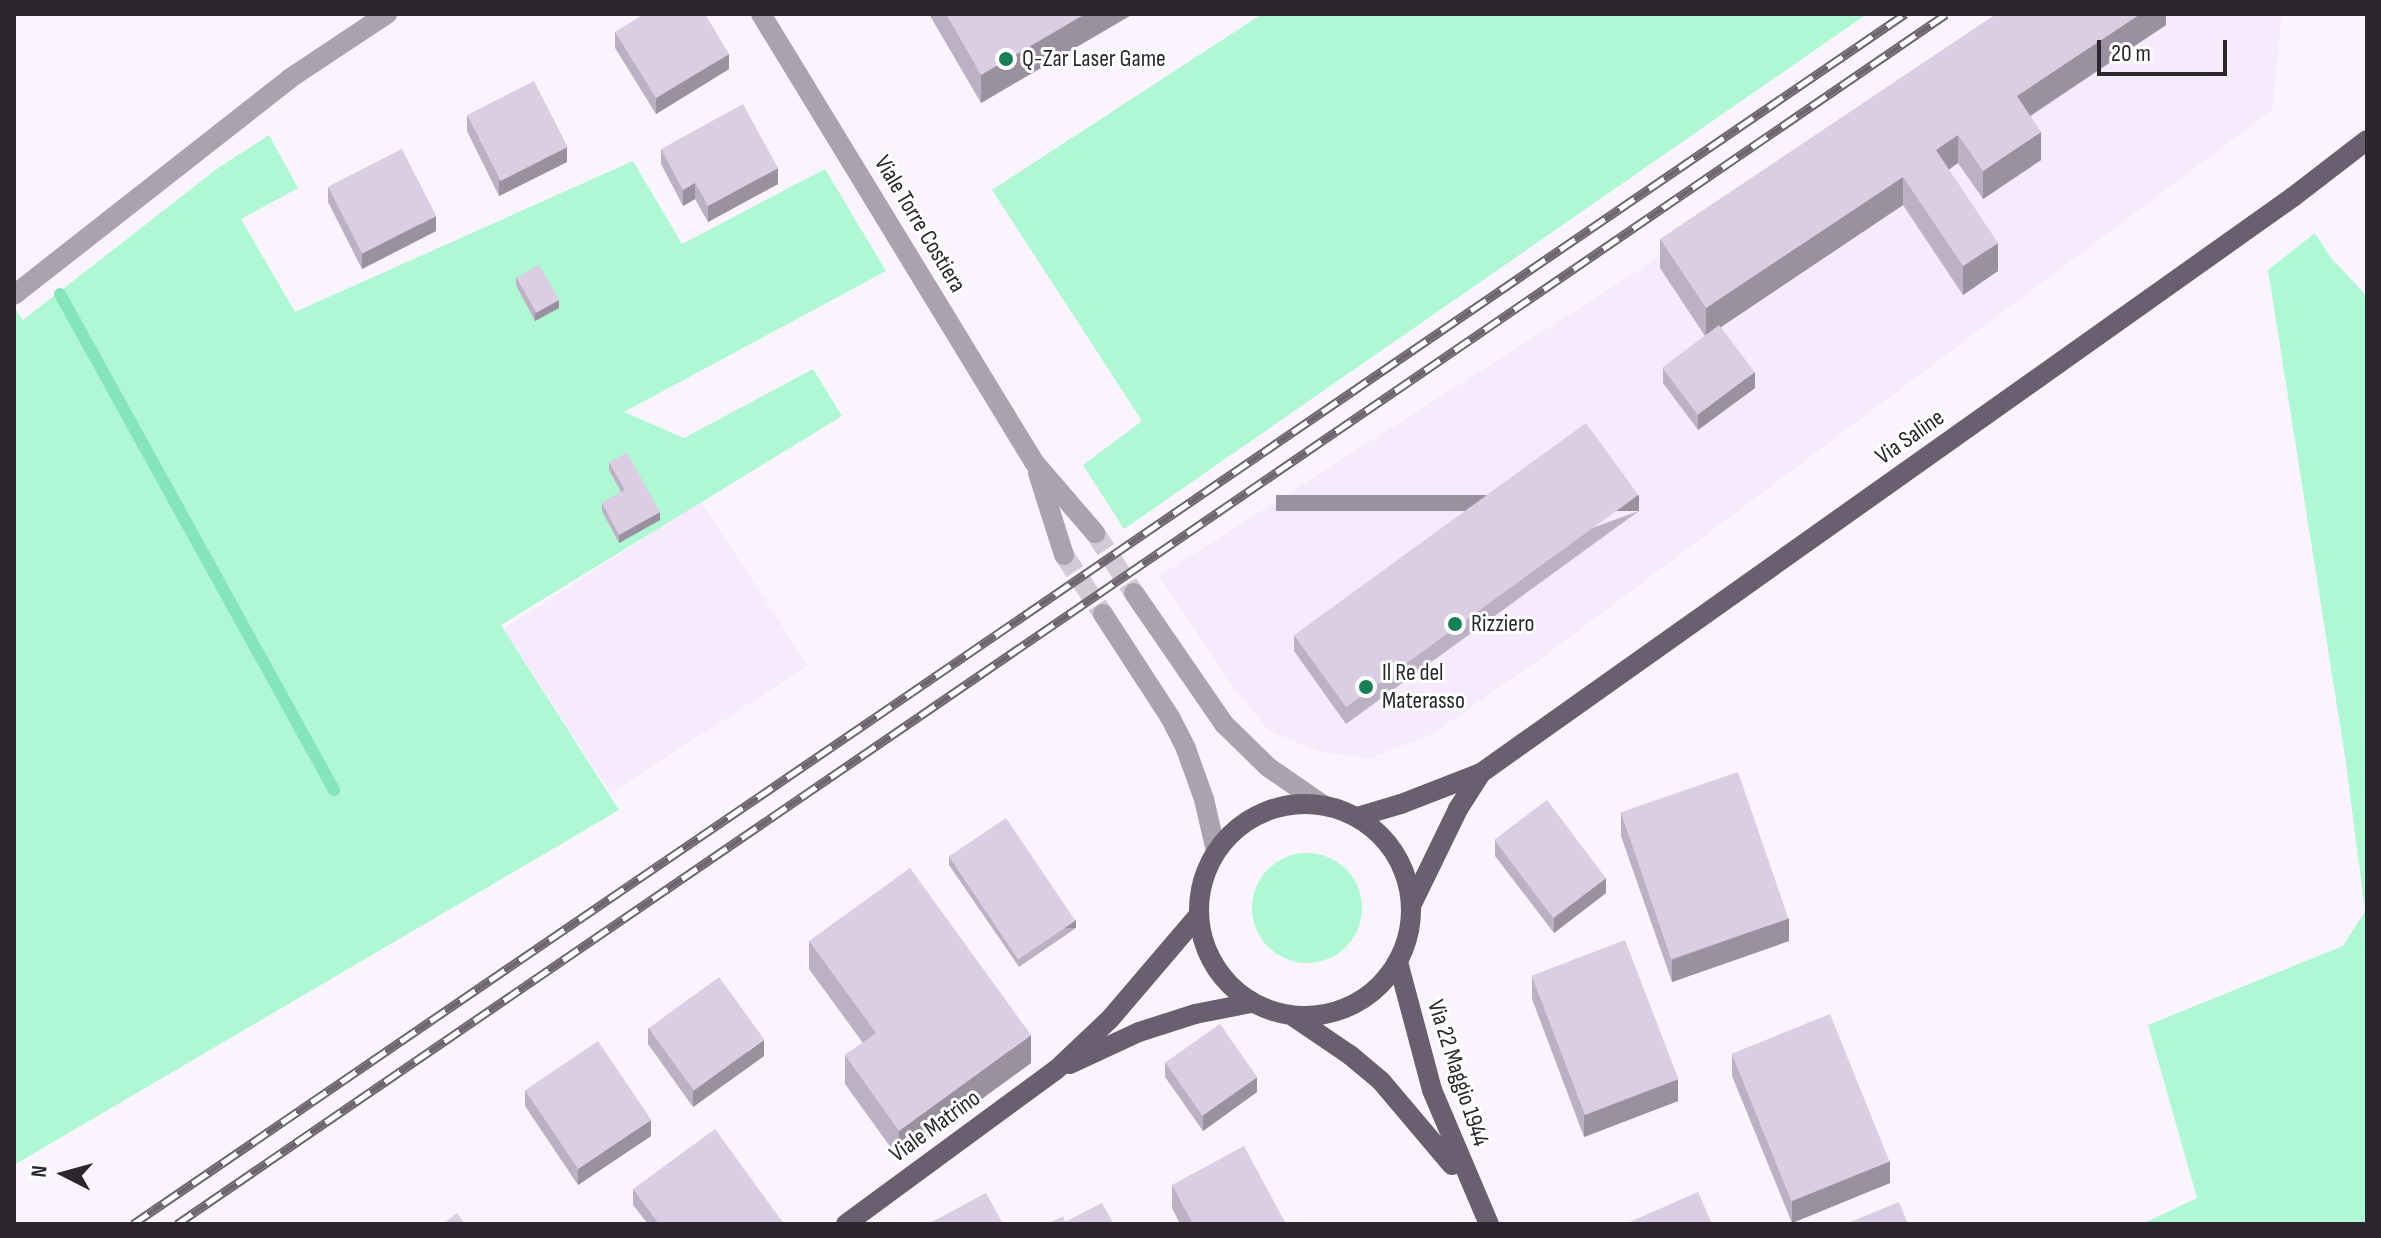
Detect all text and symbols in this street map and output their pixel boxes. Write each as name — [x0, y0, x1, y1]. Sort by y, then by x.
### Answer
scale bar — [2101, 24, 2231, 74]
text: 20 m — [2111, 39, 2151, 68]
place label: Q-Zar Laser Game — [1022, 45, 1166, 73]
marker: Q-Zar Laser Game — [997, 50, 1015, 68]
street label: Viale Torre Costiera — [868, 150, 972, 298]
street label: Via Saline — [1870, 403, 1950, 471]
place label: Rizziero — [1471, 610, 1534, 638]
marker: Rizziero — [1446, 615, 1464, 633]
place label: Il Re del Materasso — [1382, 659, 1465, 715]
marker: Il Re del Materasso — [1357, 678, 1375, 696]
street label: Via 22 Maggio 1944 — [1421, 996, 1495, 1150]
street label: Viale Matrino — [884, 1084, 986, 1168]
north arrow — [24, 1134, 104, 1214]
text: N — [26, 1164, 54, 1179]

